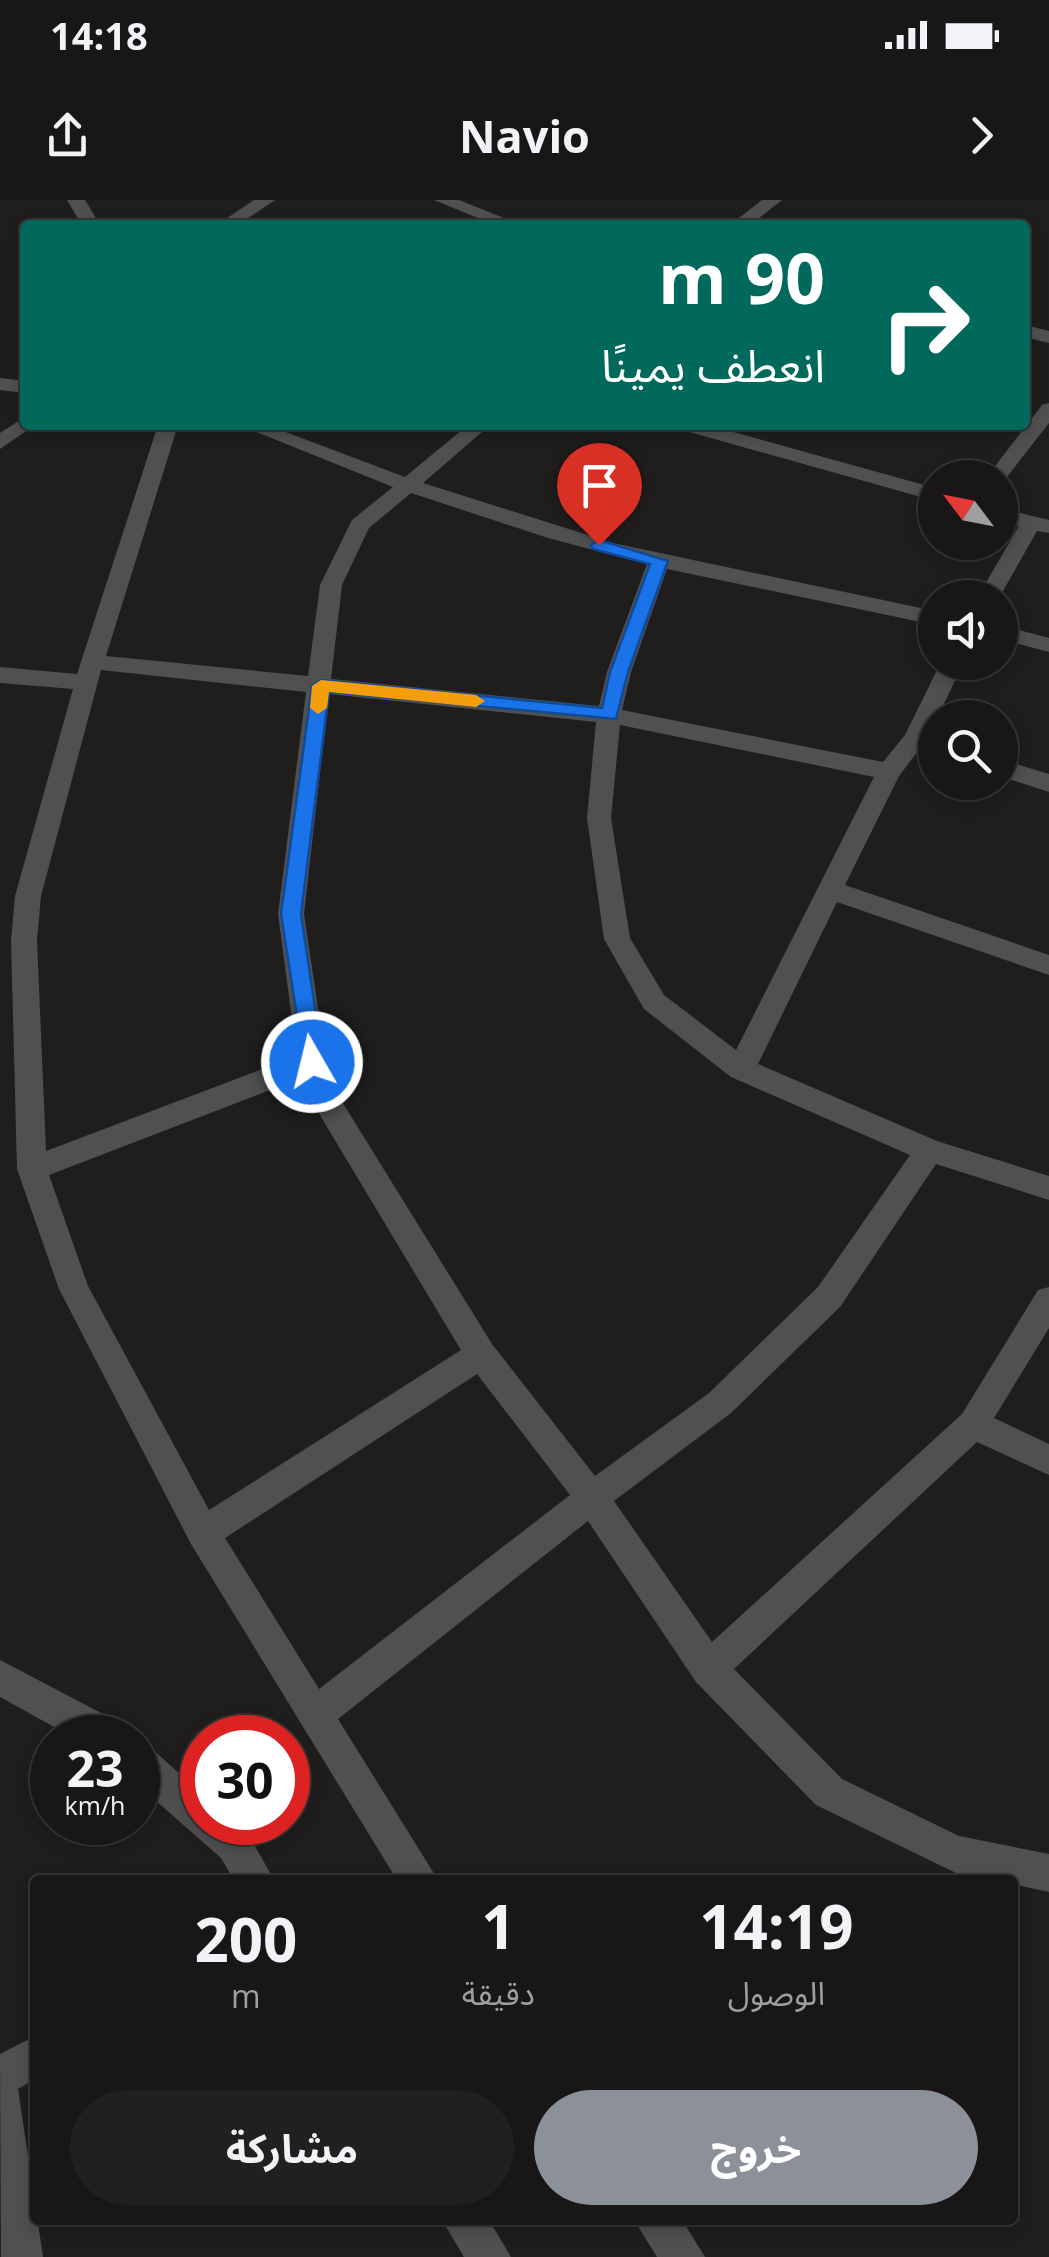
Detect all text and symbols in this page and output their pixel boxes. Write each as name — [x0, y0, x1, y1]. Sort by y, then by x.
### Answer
text: 14:18 — [50, 9, 148, 61]
text: Navio — [459, 105, 590, 166]
icon: share — [40, 108, 95, 163]
icon: forward — [954, 108, 1009, 163]
text: 90 m — [658, 229, 825, 325]
icon: right — [860, 260, 990, 390]
text: انعطف يمينًا — [601, 334, 825, 395]
pin — [557, 443, 642, 546]
icon: arrive — [572, 458, 627, 513]
north arrow — [918, 460, 1018, 560]
map controls — [918, 460, 1018, 800]
button: sound — [918, 580, 1018, 680]
button: search — [918, 700, 1018, 800]
position arrow — [260, 1010, 364, 1114]
speed limit sign: 30 — [180, 1715, 310, 1845]
text: 23 — [66, 1734, 124, 1802]
text: km/h — [65, 1788, 125, 1822]
text: 1 — [481, 1885, 515, 1967]
text: 14:19 — [699, 1885, 854, 1967]
text: 200 — [194, 1898, 297, 1980]
text: دقيقة — [462, 1971, 535, 2014]
text: الوصول — [728, 1971, 825, 2014]
text: m — [231, 1974, 261, 2017]
button: مشاركة — [70, 2090, 514, 2205]
button: خروج — [534, 2090, 978, 2205]

